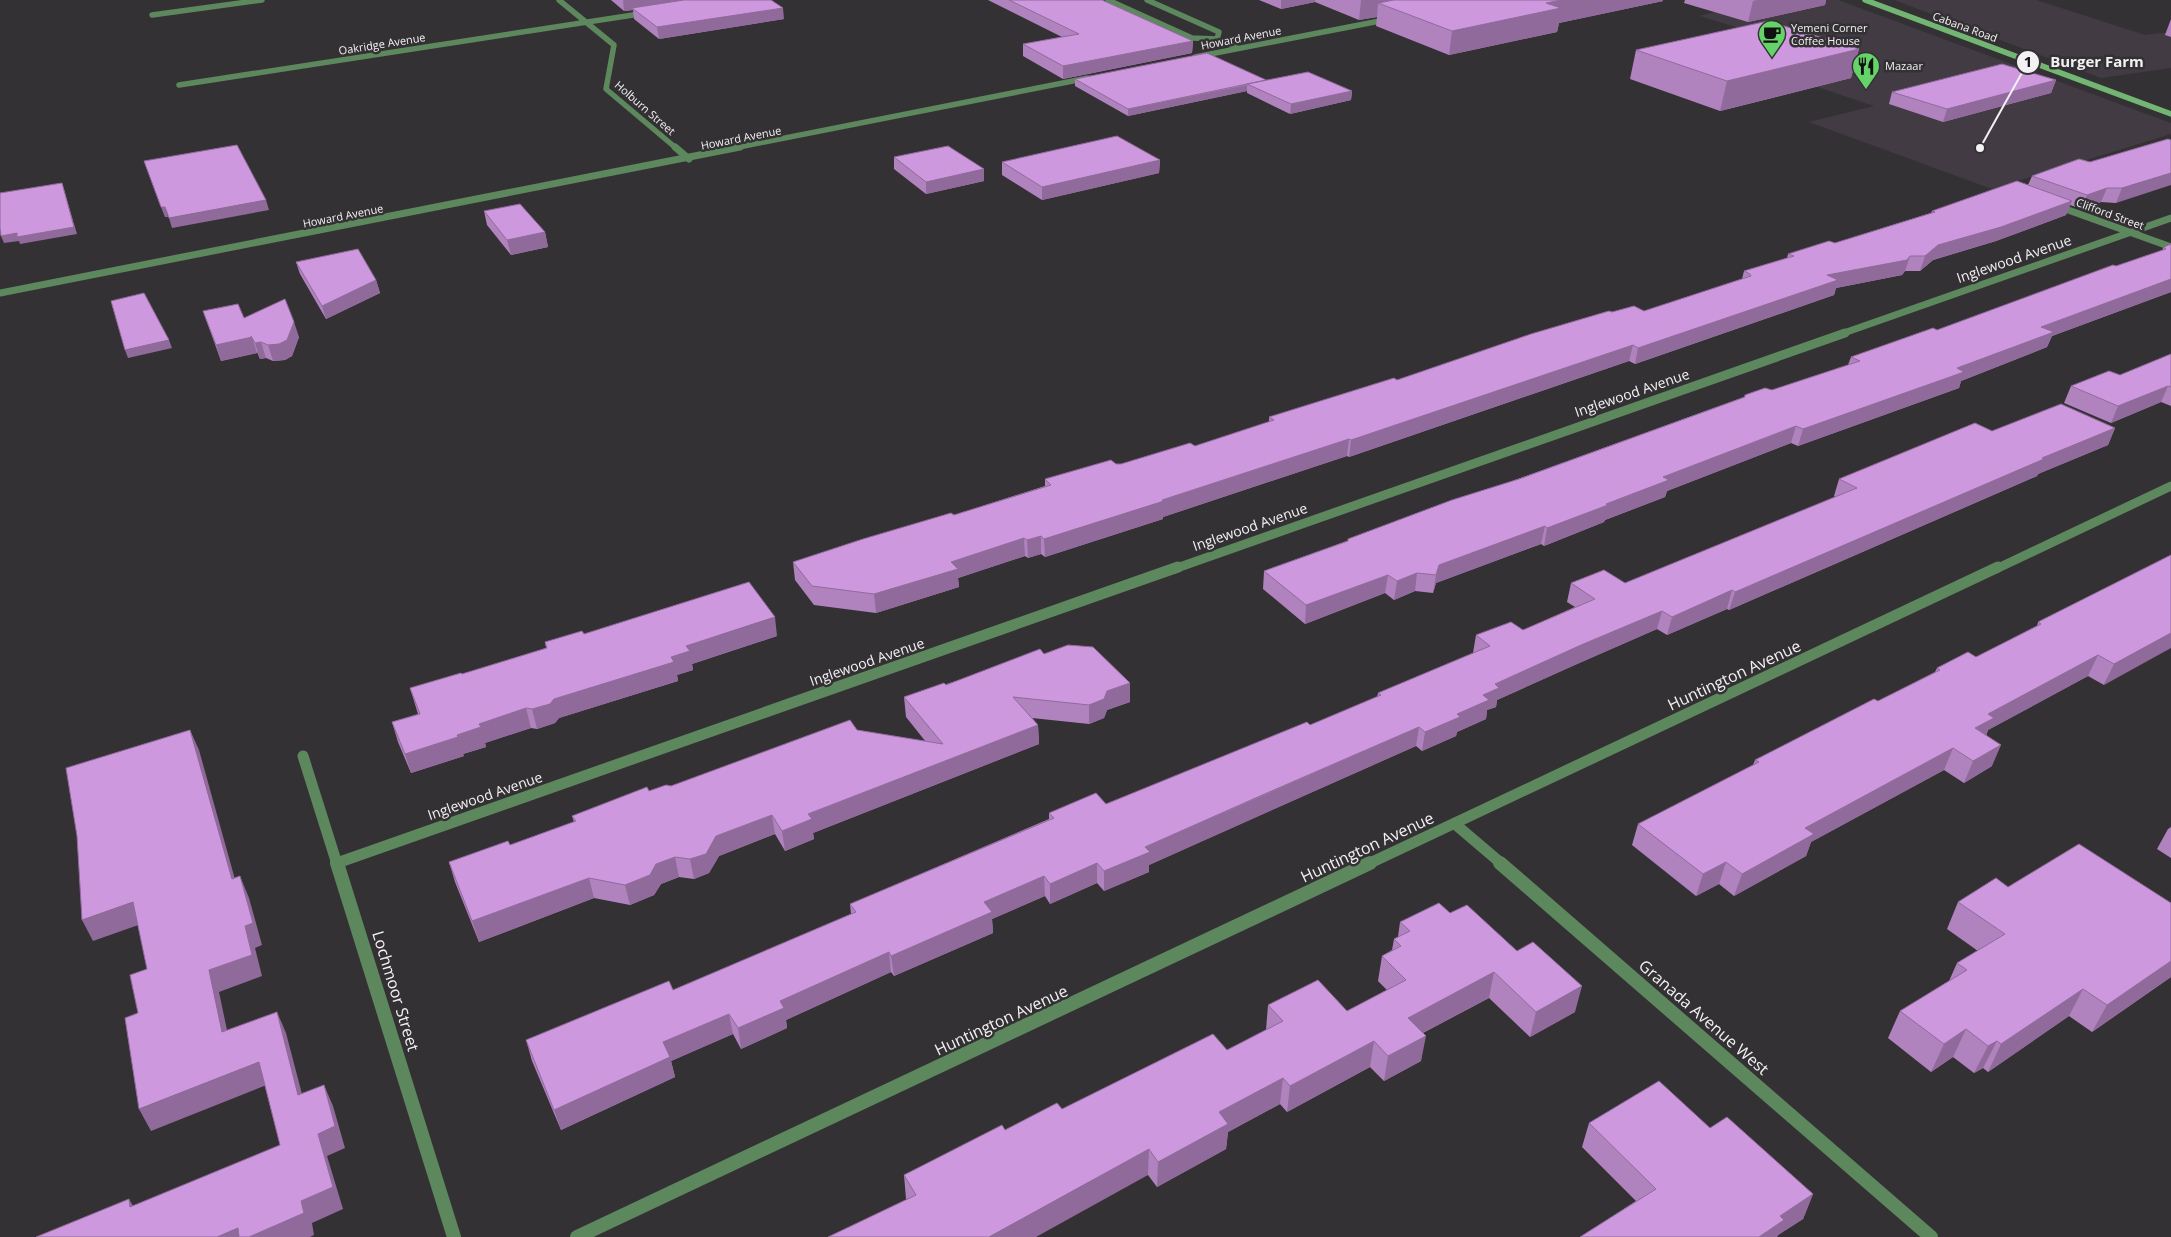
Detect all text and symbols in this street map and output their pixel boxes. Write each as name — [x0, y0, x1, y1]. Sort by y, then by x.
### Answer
street label: Cabana Road — [1931, 8, 2000, 45]
cafe icon: Yemeni Corner Coffee House — [1757, 19, 1787, 58]
place label: Yemeni Corner Coffee House — [1791, 20, 1868, 48]
street label: Howard Avenue — [1199, 22, 1282, 53]
street label: Oakridge Avenue — [337, 29, 426, 58]
callout: Burger Farm — [2015, 47, 2154, 77]
restaurant icon: Mazaar — [1851, 51, 1881, 90]
text: 1 — [2024, 51, 2032, 71]
text: Burger Farm — [2050, 51, 2144, 71]
place label: Mazaar — [1885, 58, 1923, 73]
street label: Holburn Street — [612, 77, 679, 138]
street label: Howard Avenue — [699, 122, 782, 153]
street label: Clifford Street — [2074, 194, 2146, 233]
street label: Howard Avenue — [301, 200, 384, 231]
street label: Inglewood Avenue — [1954, 230, 2074, 287]
street label: Inglewood Avenue — [1572, 364, 1692, 421]
street label: Inglewood Avenue — [1190, 498, 1310, 555]
street label: Inglewood Avenue — [807, 633, 927, 690]
street label: Huntington Avenue — [1664, 634, 1804, 716]
street label: Inglewood Avenue — [425, 767, 545, 824]
street label: Huntington Avenue — [1297, 806, 1437, 888]
street label: Lochmoor Street — [367, 928, 425, 1054]
street label: Granada Avenue West — [1634, 954, 1774, 1080]
street label: Huntington Avenue — [931, 979, 1071, 1061]

